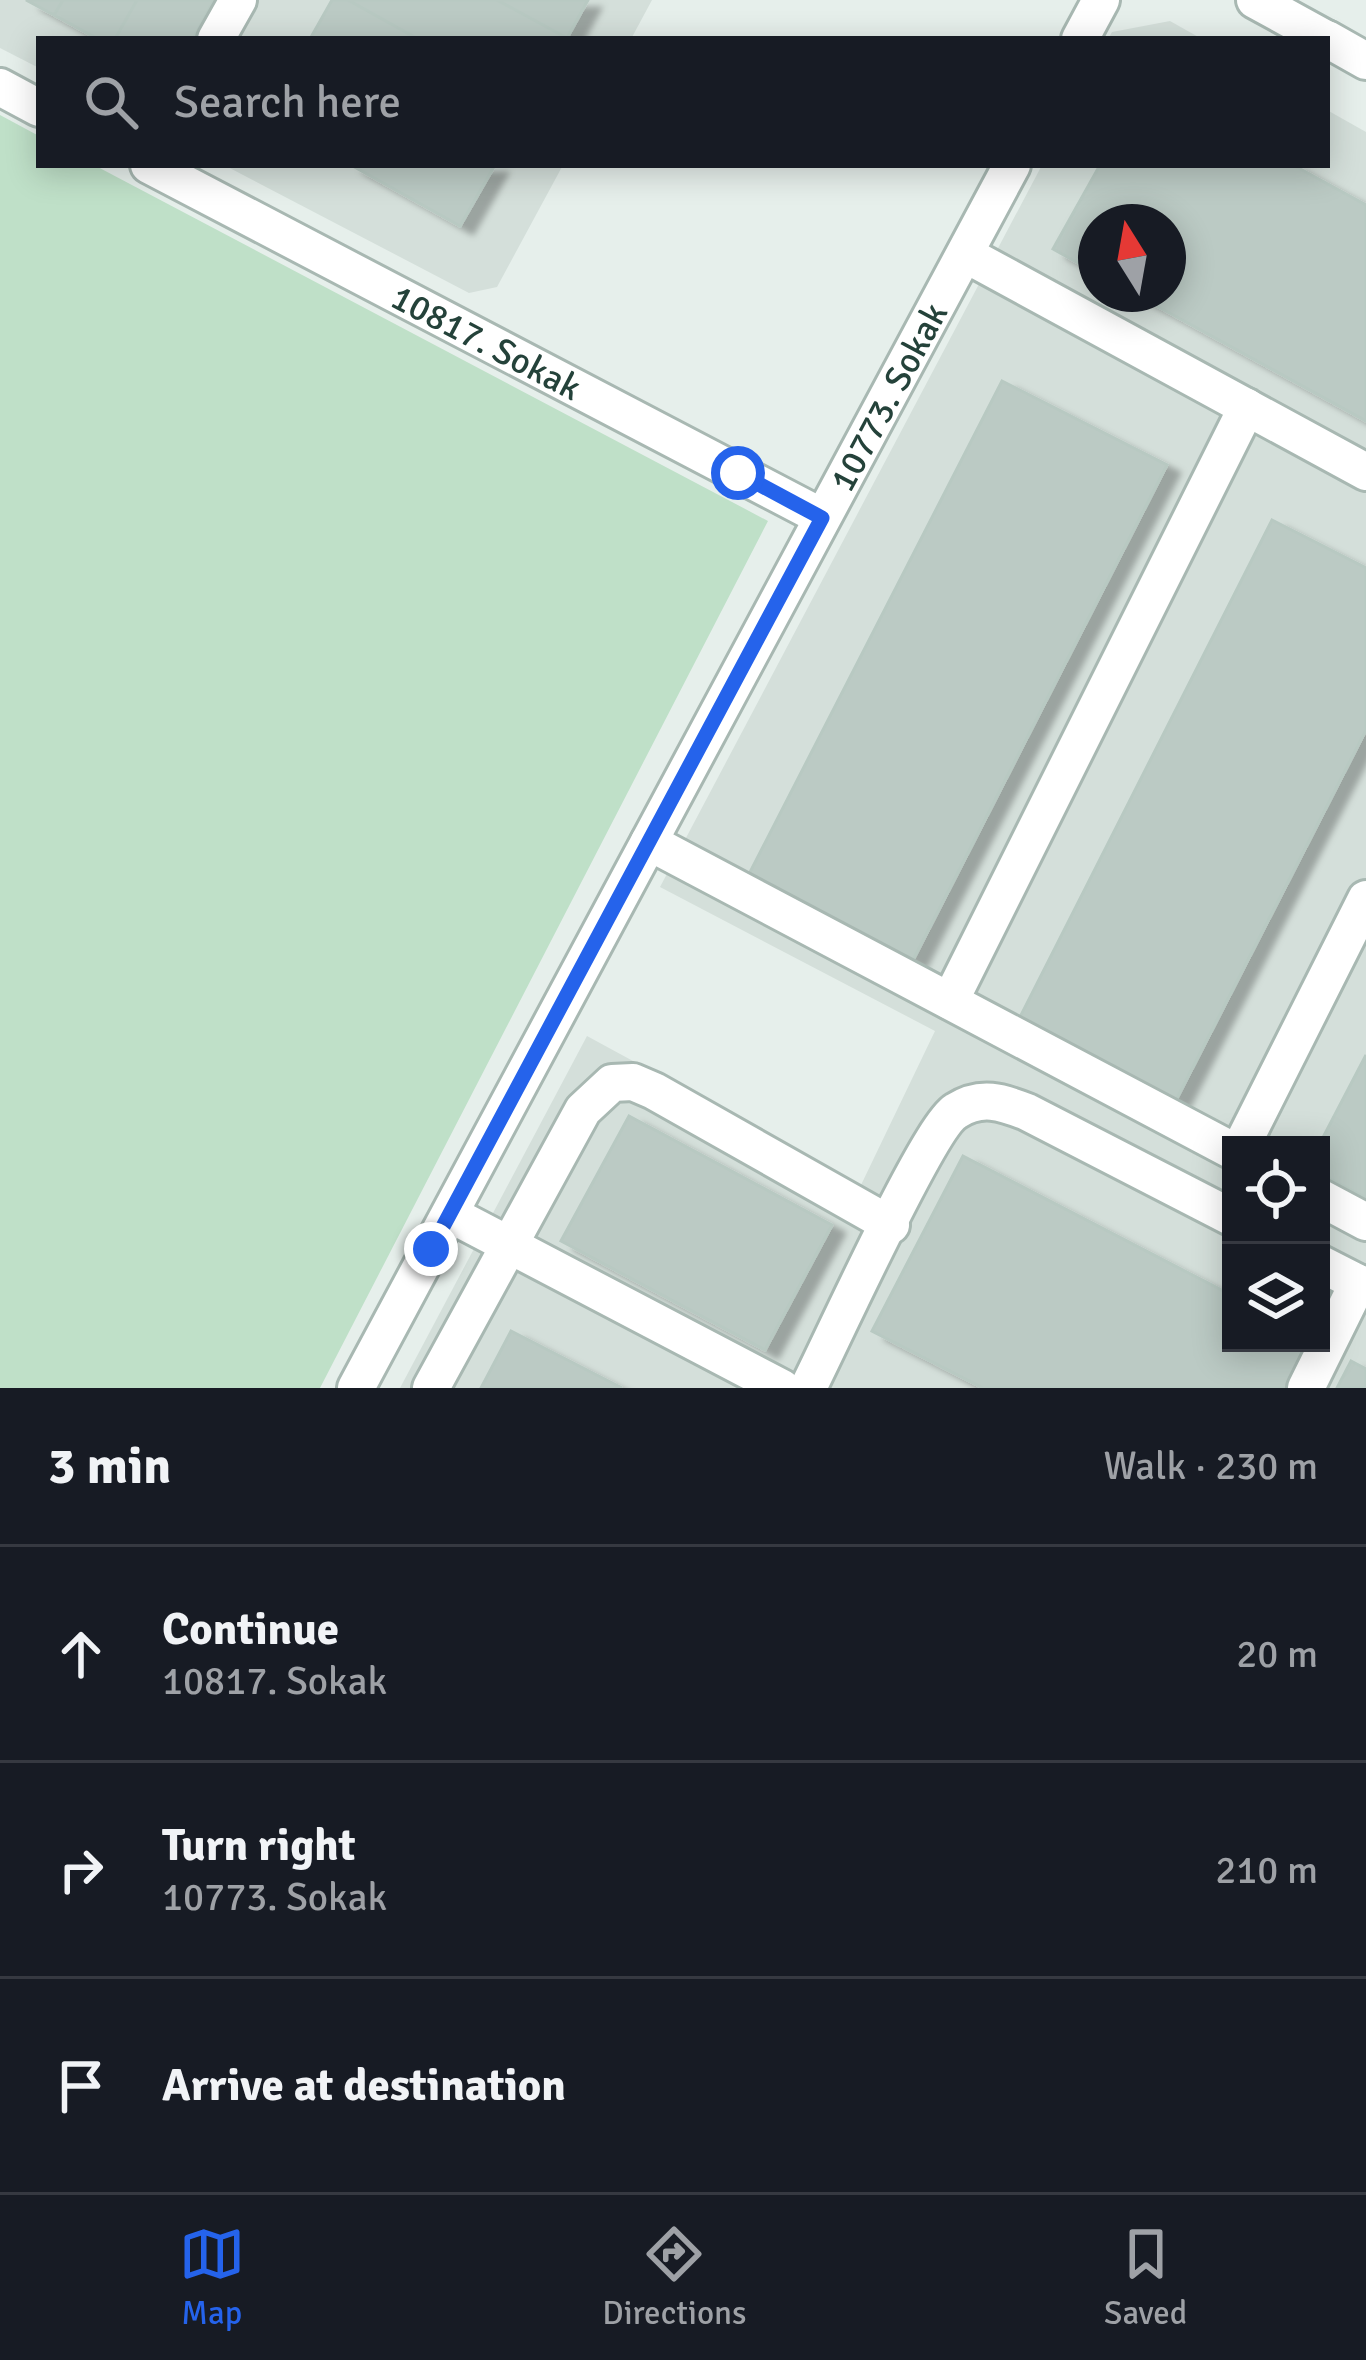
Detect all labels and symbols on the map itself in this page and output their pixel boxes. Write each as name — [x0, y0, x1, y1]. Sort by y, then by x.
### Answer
north arrow — [1078, 204, 1186, 312]
street label: 10817. Sokak — [383, 275, 588, 411]
street label: 10773. Sokak — [820, 295, 958, 500]
route start — [711, 446, 765, 500]
route end — [404, 1222, 458, 1276]

